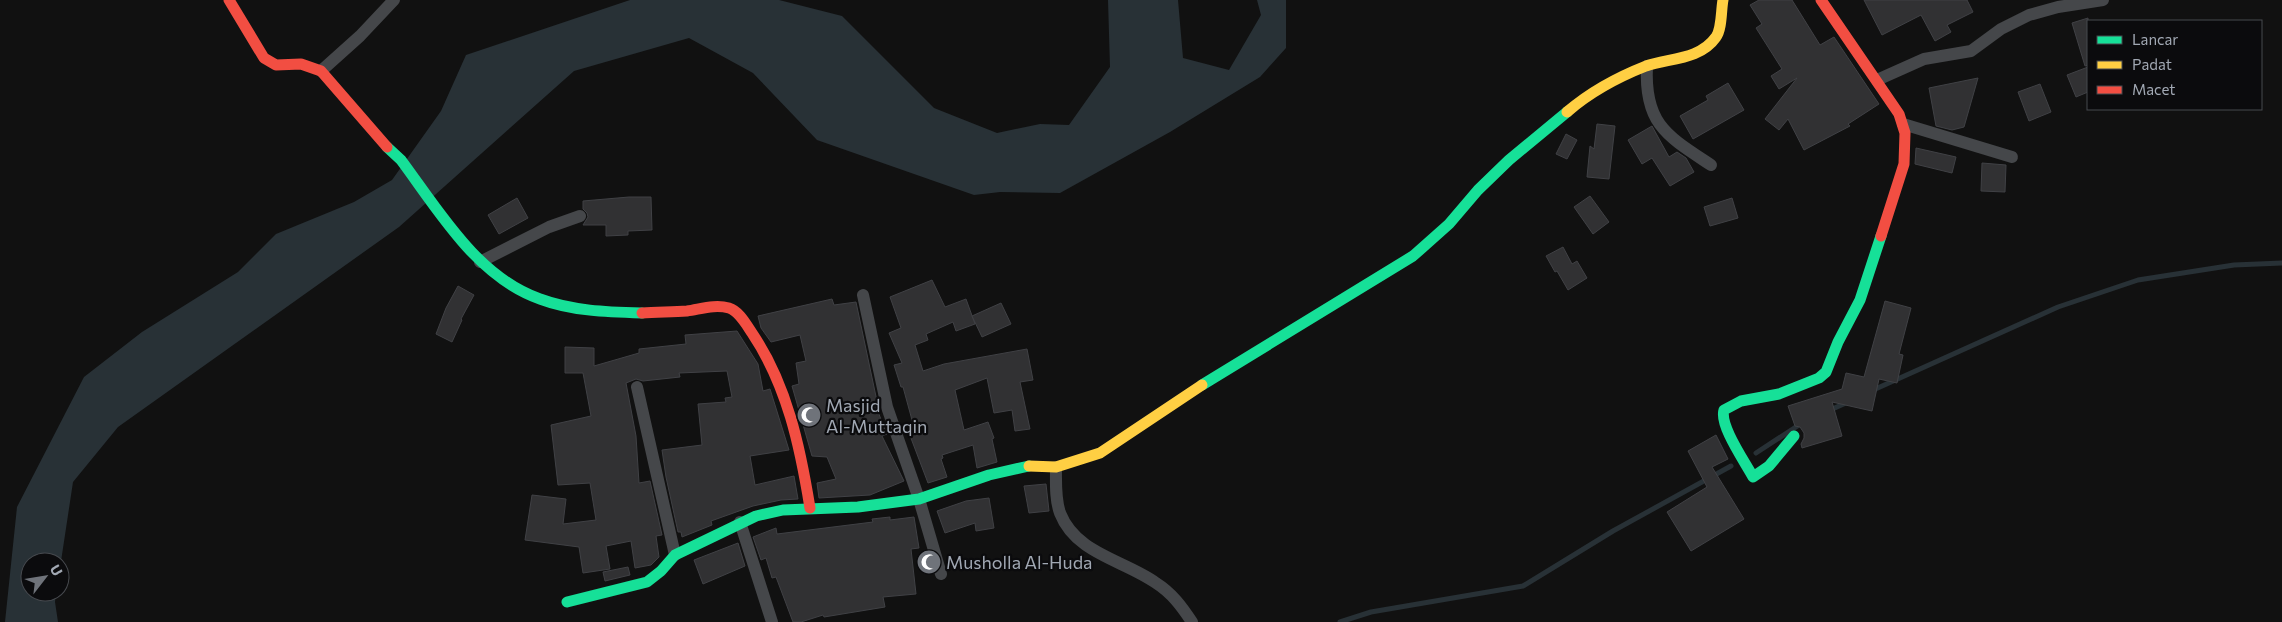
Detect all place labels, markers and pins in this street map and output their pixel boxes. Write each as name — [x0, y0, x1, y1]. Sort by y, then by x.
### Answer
place label: Masjid Al-Muttaqin — [826, 394, 927, 437]
mosque icon: Masjid Al-Muttaqin — [796, 402, 822, 428]
mosque icon: Musholla Al-Huda — [916, 549, 942, 575]
place label: Musholla Al-Huda — [946, 551, 1092, 573]

